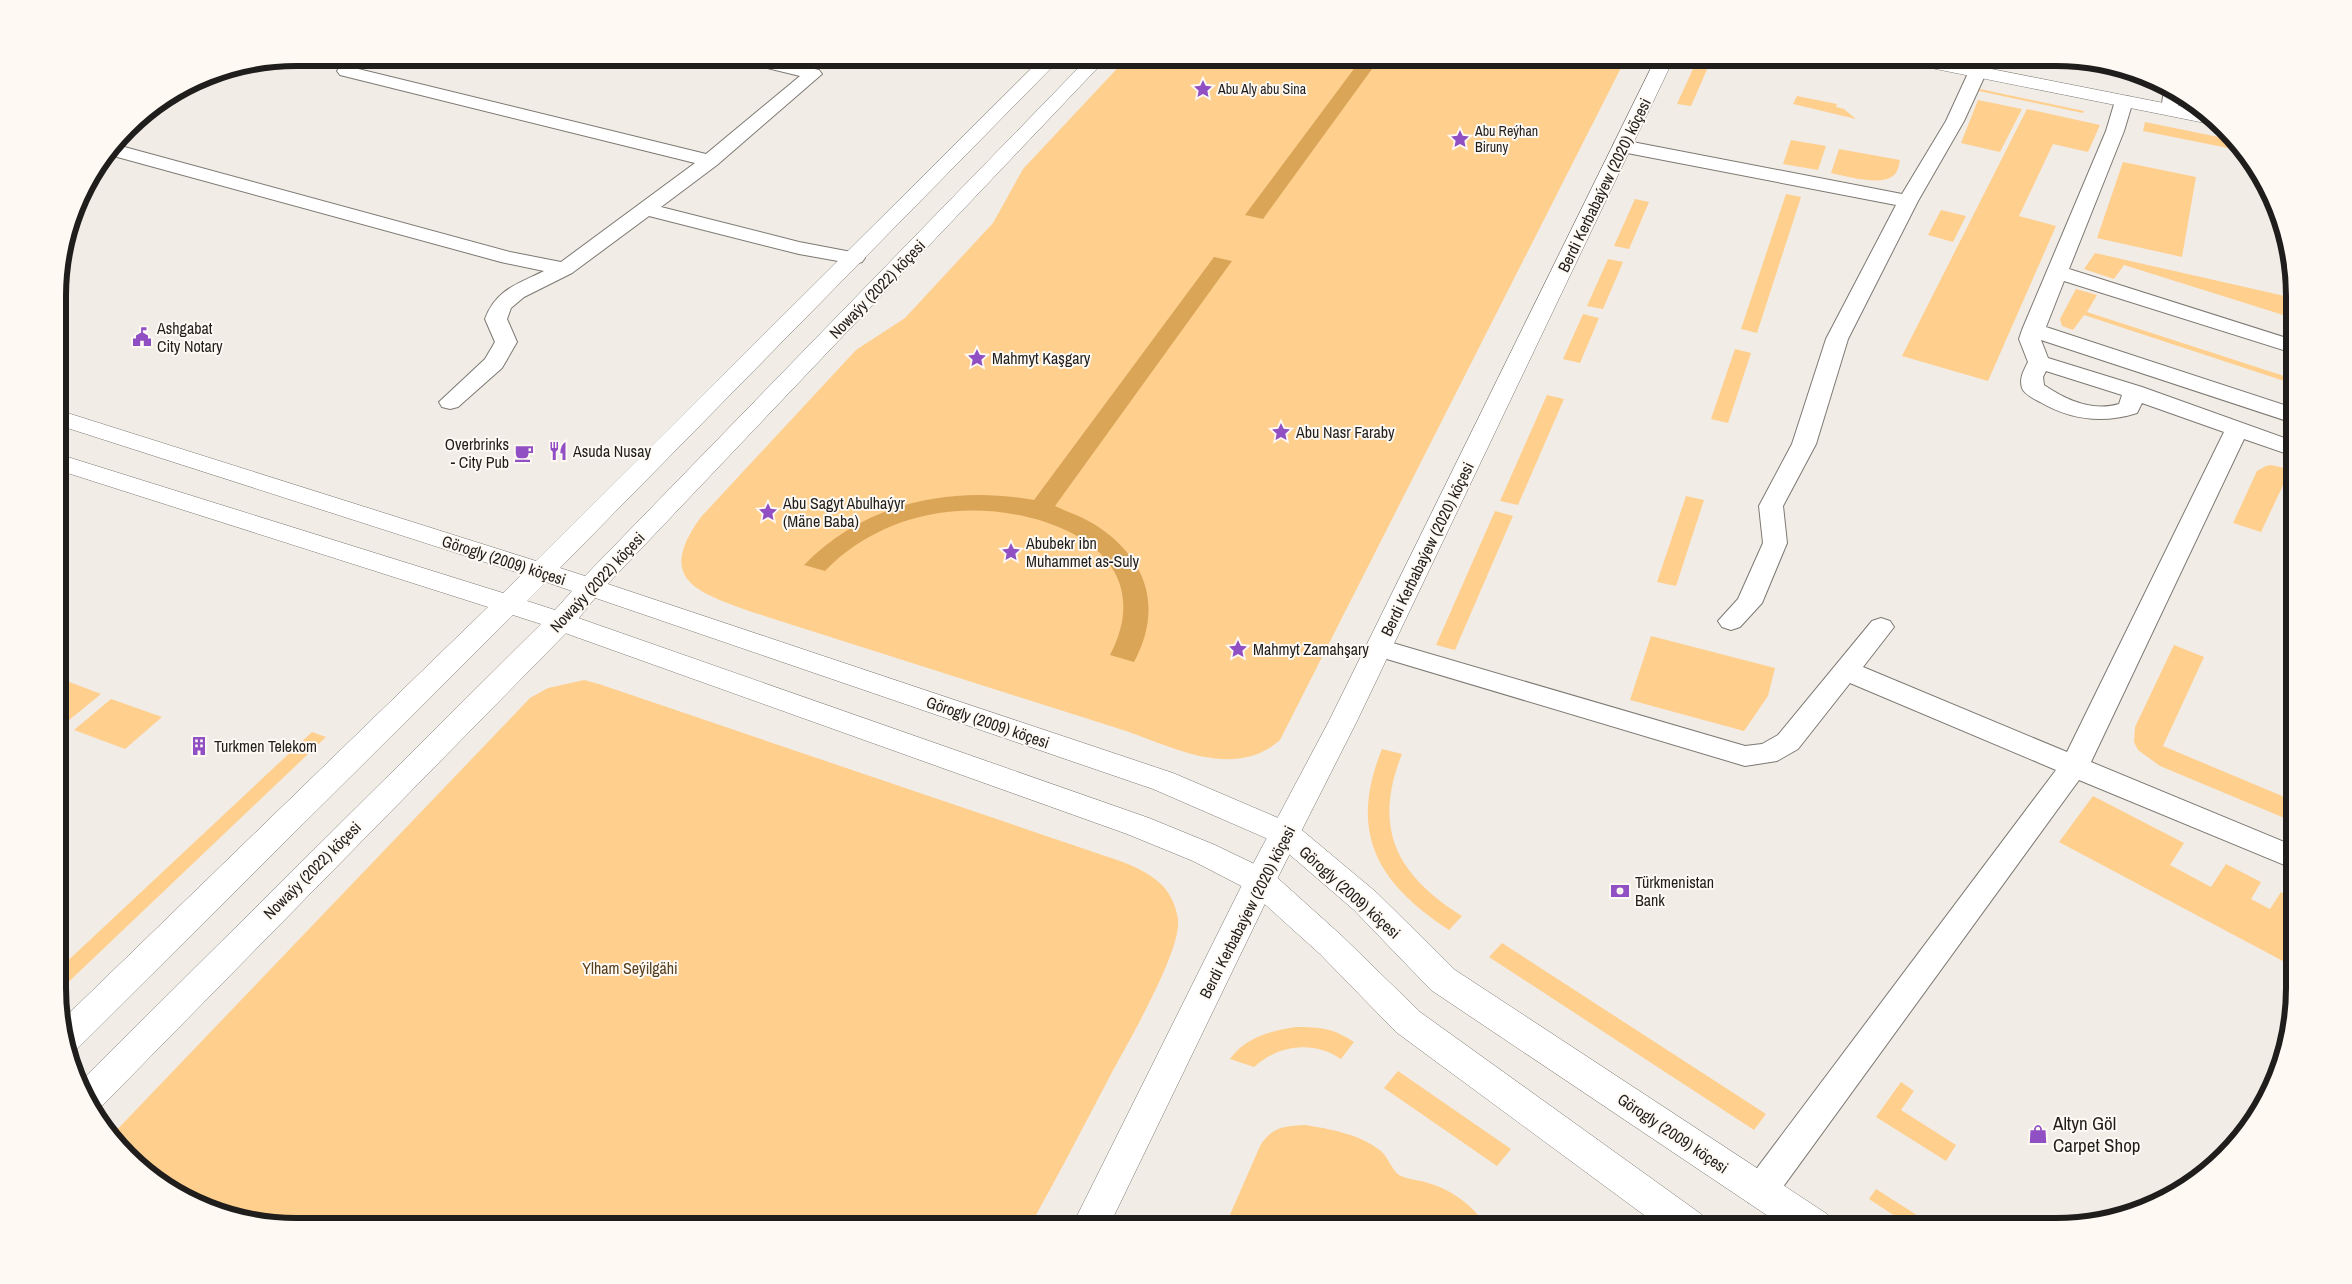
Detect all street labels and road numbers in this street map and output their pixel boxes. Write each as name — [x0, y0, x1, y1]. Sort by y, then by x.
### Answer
street label: Berdi Kerbabaýew (2020) köçesi — [1552, 94, 1656, 276]
street label: Nowaýy (2022) köçesi — [824, 235, 930, 343]
street label: Berdi Kerbabaýew (2020) köçesi — [1375, 458, 1479, 640]
street label: Nowaýy (2022) köçesi — [545, 527, 649, 637]
street label: Görogly (2009) köçesi — [439, 530, 569, 590]
street label: Görogly (2009) köçesi — [923, 691, 1053, 753]
street label: Nowaýy (2022) köçesi — [258, 816, 366, 924]
street label: Berdi Kerbabaýew (2020) köçesi — [1194, 822, 1300, 1002]
street label: Görogly (2009) köçesi — [1295, 841, 1405, 943]
street label: Görogly (2009) köçesi — [1613, 1088, 1733, 1178]

